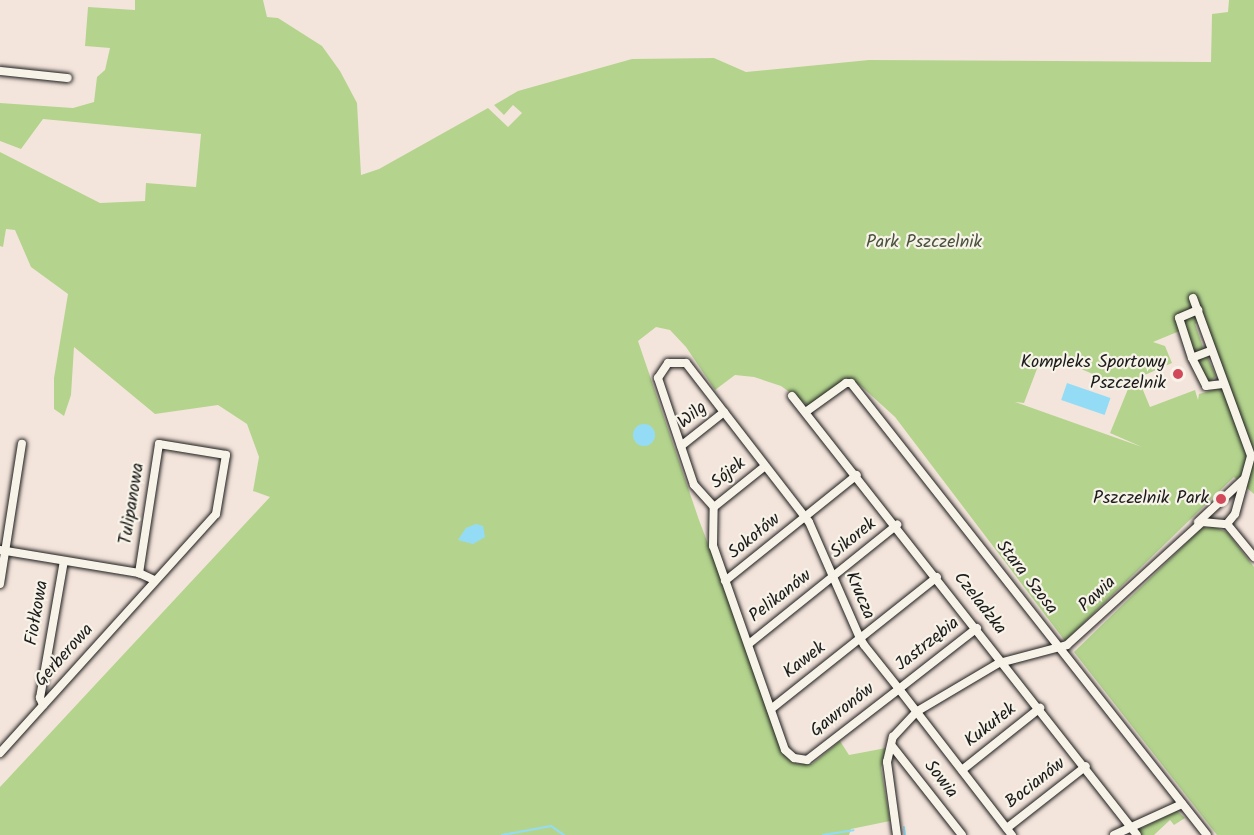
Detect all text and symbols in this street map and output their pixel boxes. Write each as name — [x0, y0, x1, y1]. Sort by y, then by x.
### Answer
park label: Park Pszczelnik — [866, 232, 982, 254]
place label: Kompleks Sportowy Pszczelnik — [1020, 353, 1166, 395]
marker: Kompleks Sportowy Pszczelnik — [1171, 367, 1185, 381]
street label: Wilg — [674, 398, 712, 434]
street label: Sójek — [707, 453, 751, 495]
street label: Tulipanowa — [116, 462, 150, 546]
place label: Pszczelnik Park — [1093, 488, 1209, 510]
marker: Pszczelnik Park — [1214, 492, 1228, 506]
street label: Sokołów — [724, 509, 786, 565]
street label: Sikorek — [827, 514, 881, 564]
street label: Stara Szosa — [990, 537, 1062, 619]
street label: Pelikanów — [745, 566, 817, 628]
street label: Czeladzka — [948, 568, 1010, 640]
street label: Krucza — [839, 569, 879, 623]
street label: Pawia — [1075, 572, 1121, 618]
street label: Fiołkowa — [22, 579, 54, 647]
street label: Jastrzębia — [892, 613, 964, 677]
street label: Gerberowa — [31, 620, 99, 692]
street label: Kawek — [780, 638, 830, 684]
street label: Gawronów — [807, 679, 879, 743]
street label: Kukułek — [961, 699, 1021, 753]
street label: Bocianów — [1002, 754, 1070, 814]
street label: Sowia — [918, 757, 962, 803]

